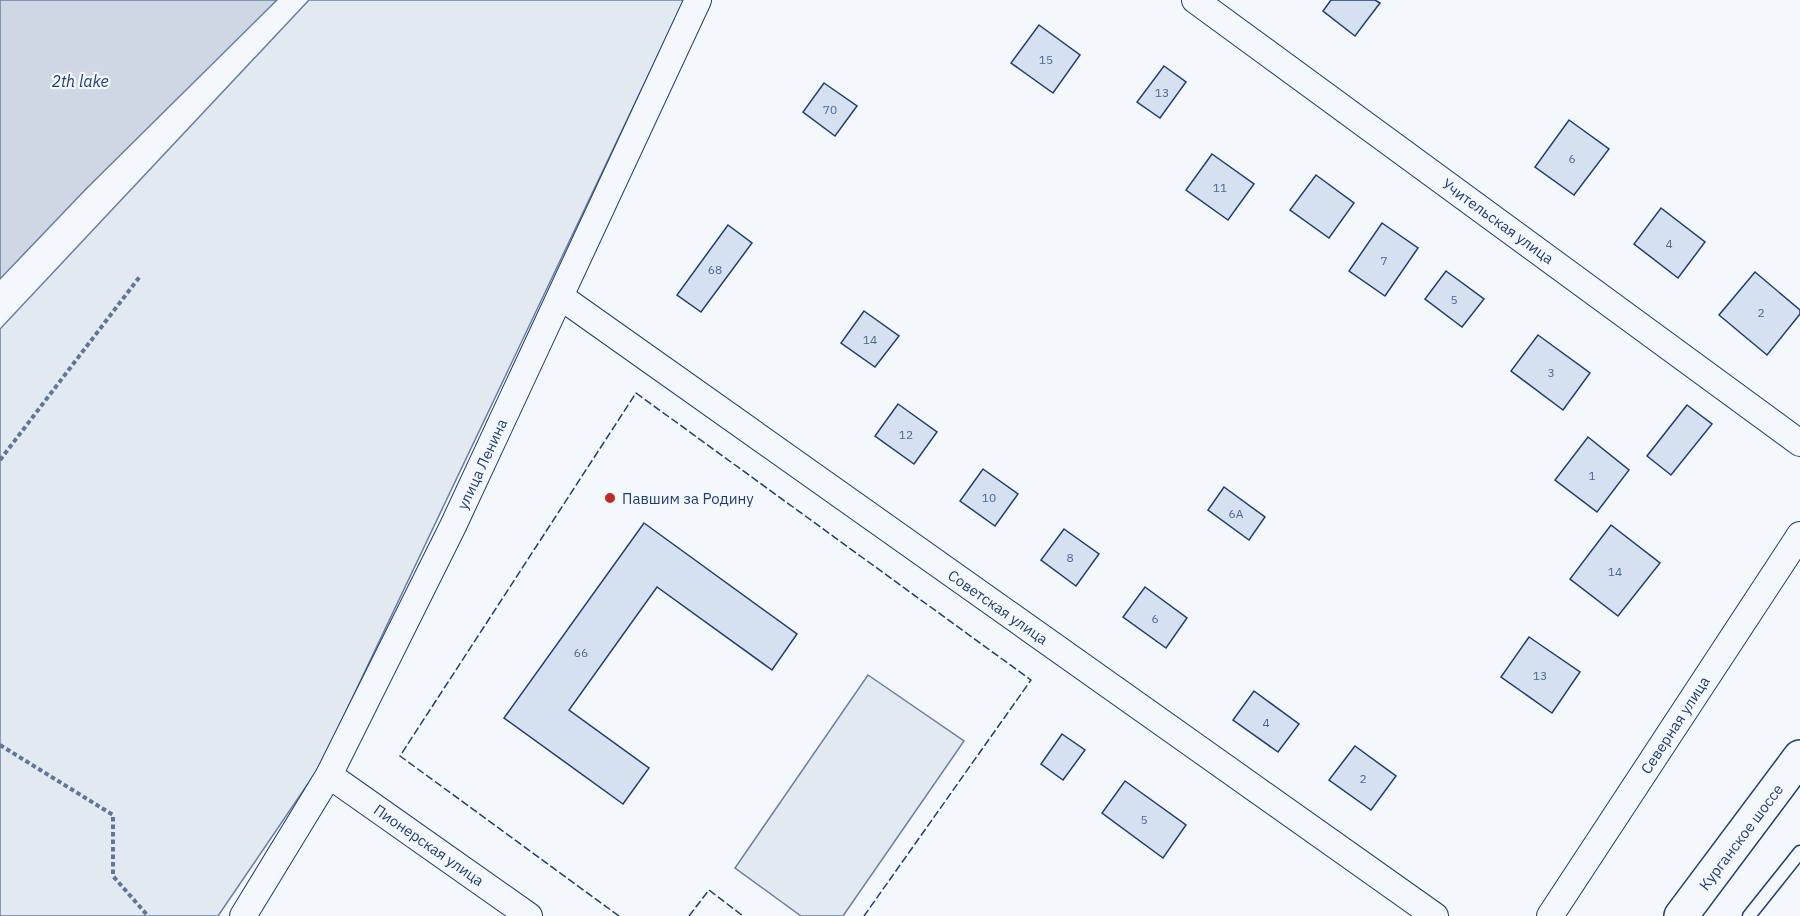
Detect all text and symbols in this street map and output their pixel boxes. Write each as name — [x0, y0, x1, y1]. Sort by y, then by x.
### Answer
house number: 15 — [1039, 52, 1053, 67]
water label: 2th lake — [51, 71, 109, 91]
house number: 13 — [1155, 85, 1169, 100]
house number: 70 — [823, 102, 837, 117]
house number: 6 — [1568, 151, 1576, 166]
street label: Учительская улица — [1438, 174, 1558, 268]
house number: 11 — [1213, 180, 1227, 195]
house number: 4 — [1665, 236, 1673, 251]
house number: 7 — [1380, 253, 1388, 268]
house number: 68 — [708, 262, 722, 277]
house number: 5 — [1450, 292, 1458, 307]
house number: 2 — [1757, 305, 1765, 320]
house number: 14 — [863, 332, 877, 347]
house number: 3 — [1547, 365, 1555, 380]
street label: улица Ленина — [453, 416, 511, 512]
house number: 12 — [899, 427, 913, 442]
house number: 1 — [1588, 468, 1596, 483]
place label: Павшим за Родину — [622, 489, 754, 508]
house number: 10 — [982, 490, 996, 505]
marker: Павшим за Родину — [603, 491, 617, 505]
house number: 6А — [1229, 506, 1244, 521]
house number: 8 — [1066, 550, 1074, 565]
house number: 14 — [1608, 564, 1622, 579]
street label: Советская улица — [944, 565, 1052, 649]
house number: 6 — [1151, 611, 1159, 626]
house number: 66 — [574, 645, 588, 660]
house number: 13 — [1533, 668, 1547, 683]
street label: Северная улица — [1636, 673, 1714, 777]
house number: 4 — [1262, 715, 1270, 730]
house number: 2 — [1359, 771, 1367, 786]
street label: Курганское шоссе — [1695, 780, 1787, 894]
street label: Пионерская улица — [370, 800, 488, 890]
house number: 5 — [1140, 812, 1148, 827]

